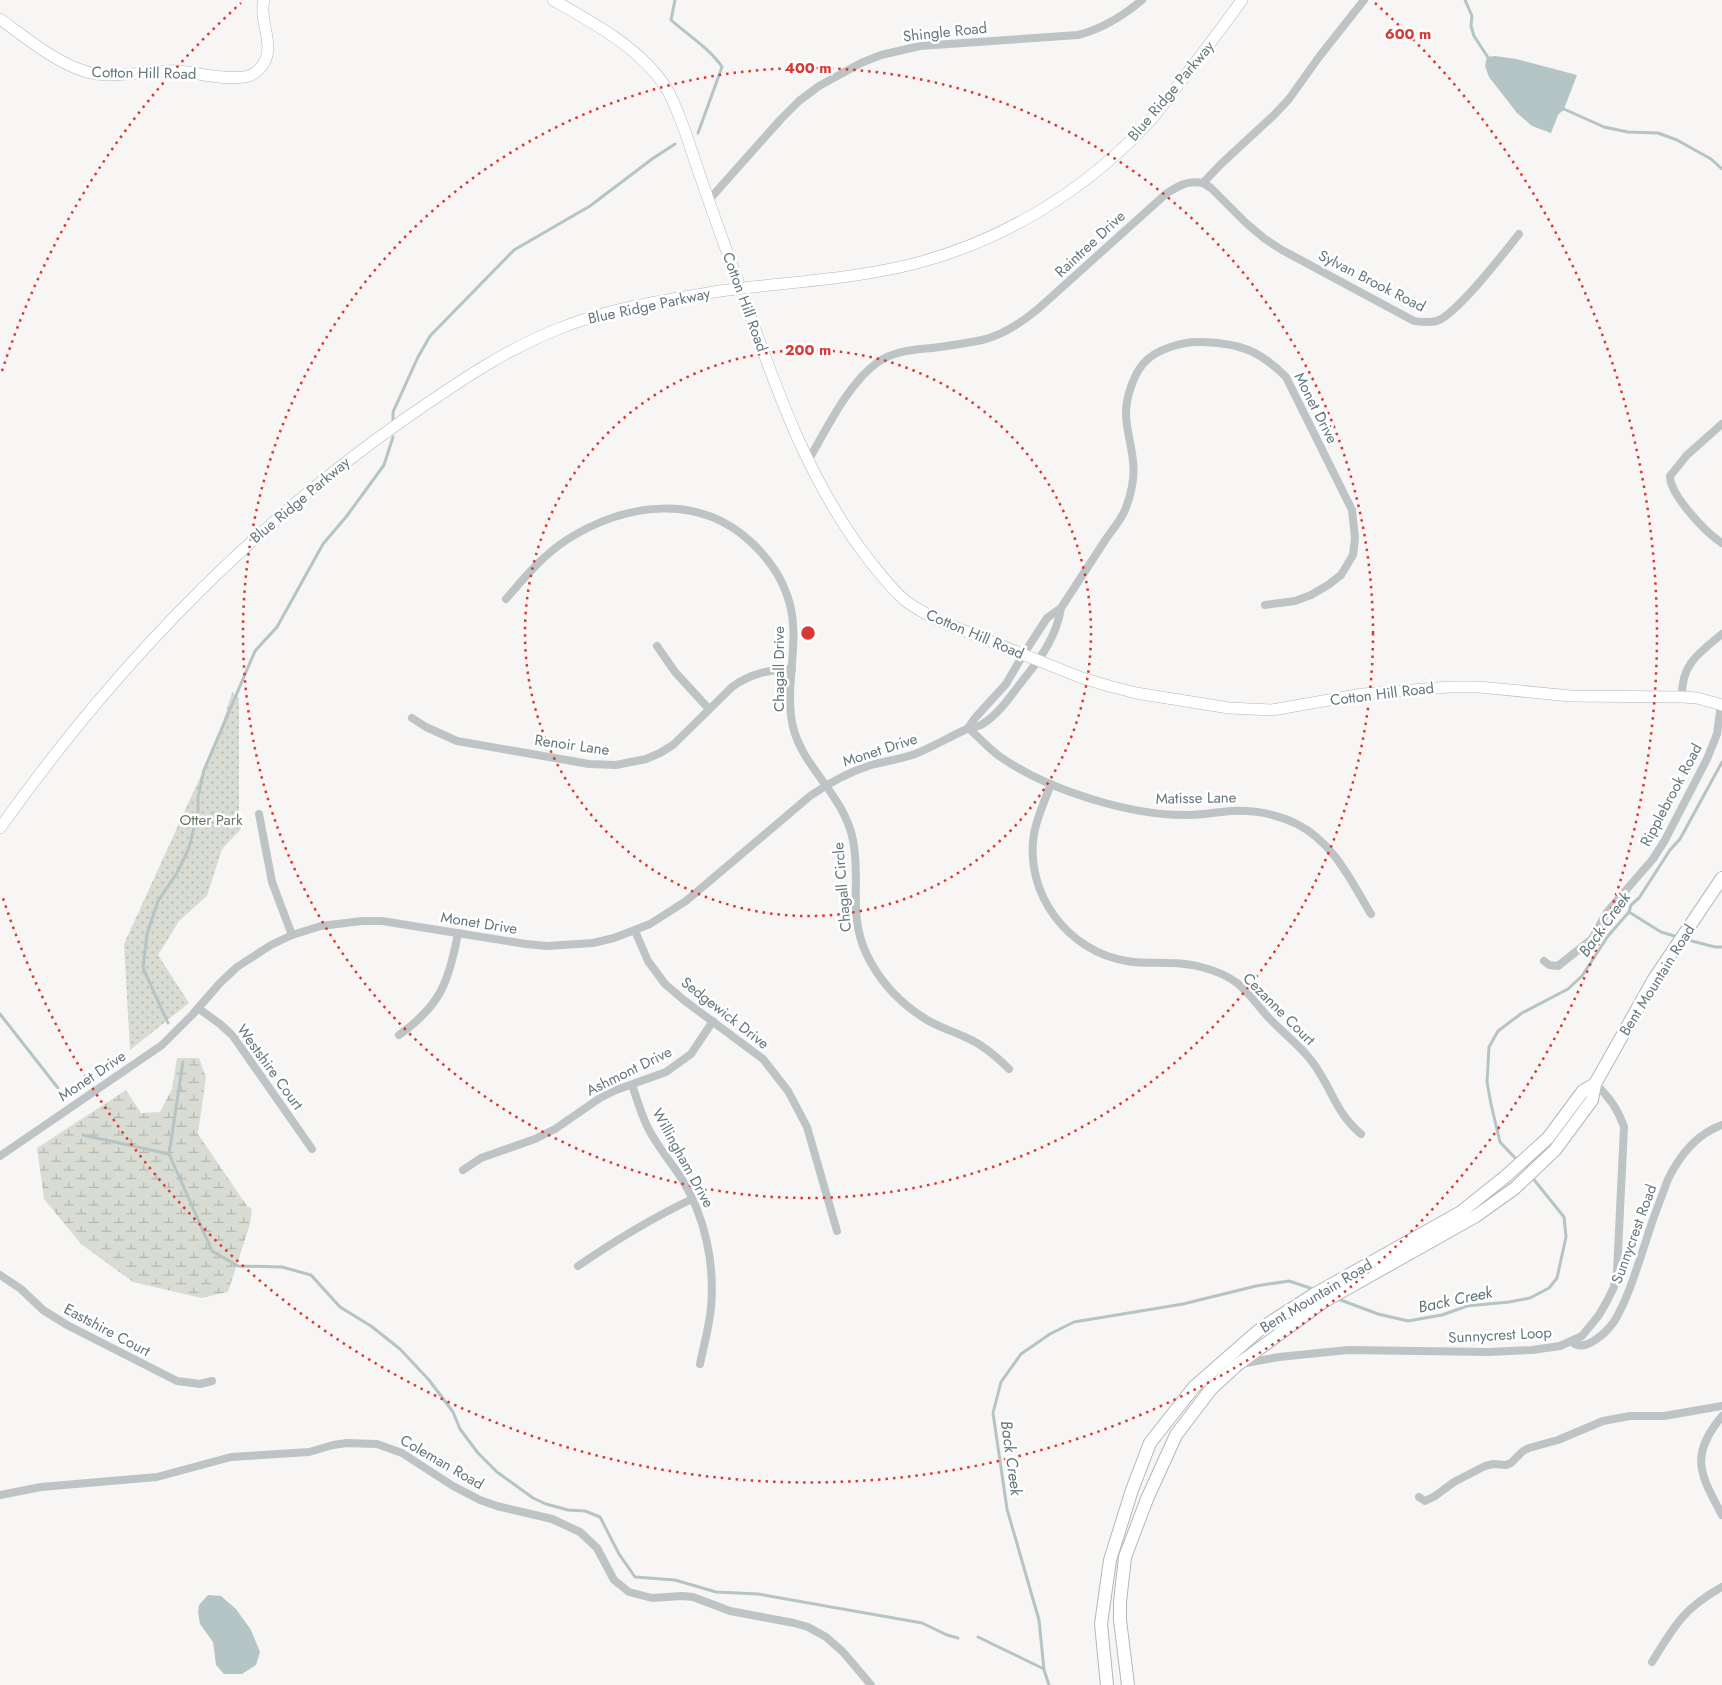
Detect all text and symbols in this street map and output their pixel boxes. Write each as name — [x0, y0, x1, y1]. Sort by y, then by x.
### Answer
street label: Shingle Road — [902, 17, 988, 47]
text: 600 m — [1385, 23, 1431, 45]
street label: Blue Ridge Parkway — [1123, 36, 1220, 146]
text: 400 m — [784, 57, 832, 79]
street label: Cotton Hill Road — [92, 61, 196, 85]
street label: Raintree Drive — [1050, 205, 1130, 282]
street label: Sylvan Brook Road — [1315, 245, 1429, 317]
street label: Cotton Hill Road — [717, 249, 773, 355]
street label: Blue Ridge Parkway — [586, 282, 713, 330]
text: 200 m — [785, 339, 831, 361]
street label: Monet Drive — [1289, 369, 1343, 448]
street label: Blue Ridge Parkway — [245, 451, 355, 548]
street label: Cotton Hill Road — [923, 603, 1027, 665]
centre of rings — [799, 624, 817, 642]
street label: Chagall Drive — [768, 626, 790, 712]
street label: Cotton Hill Road — [1329, 677, 1435, 711]
street label: Monet Drive — [840, 727, 920, 772]
street label: Renoir Lane — [533, 729, 611, 761]
street label: Ripplebrook Road — [1635, 740, 1707, 850]
street label: Matisse Lane — [1155, 786, 1237, 810]
park label: Otter Park — [179, 809, 243, 831]
street label: Chagall Circle — [827, 841, 857, 933]
water label: Back Creek — [1573, 886, 1636, 961]
street label: Monet Drive — [439, 906, 519, 940]
street label: Bent Mountain Road — [1614, 920, 1700, 1040]
street label: Cezanne Court — [1238, 968, 1321, 1051]
street label: Sedgewick Drive — [676, 972, 774, 1055]
street label: Westshire Court — [231, 1020, 309, 1115]
street label: Ashmont Drive — [582, 1041, 676, 1101]
street label: Monet Drive — [54, 1045, 130, 1107]
street label: Willingham Drive — [647, 1104, 720, 1212]
street label: Sunnycrest Road — [1606, 1181, 1662, 1287]
street label: Bent Mountain Road — [1256, 1254, 1376, 1338]
water label: Back Creek — [1416, 1280, 1495, 1319]
street label: Eastshire Court — [60, 1298, 155, 1362]
street label: Sunnycrest Loop — [1448, 1321, 1553, 1349]
water label: Back Creek — [995, 1419, 1028, 1498]
street label: Coleman Road — [396, 1429, 488, 1495]

